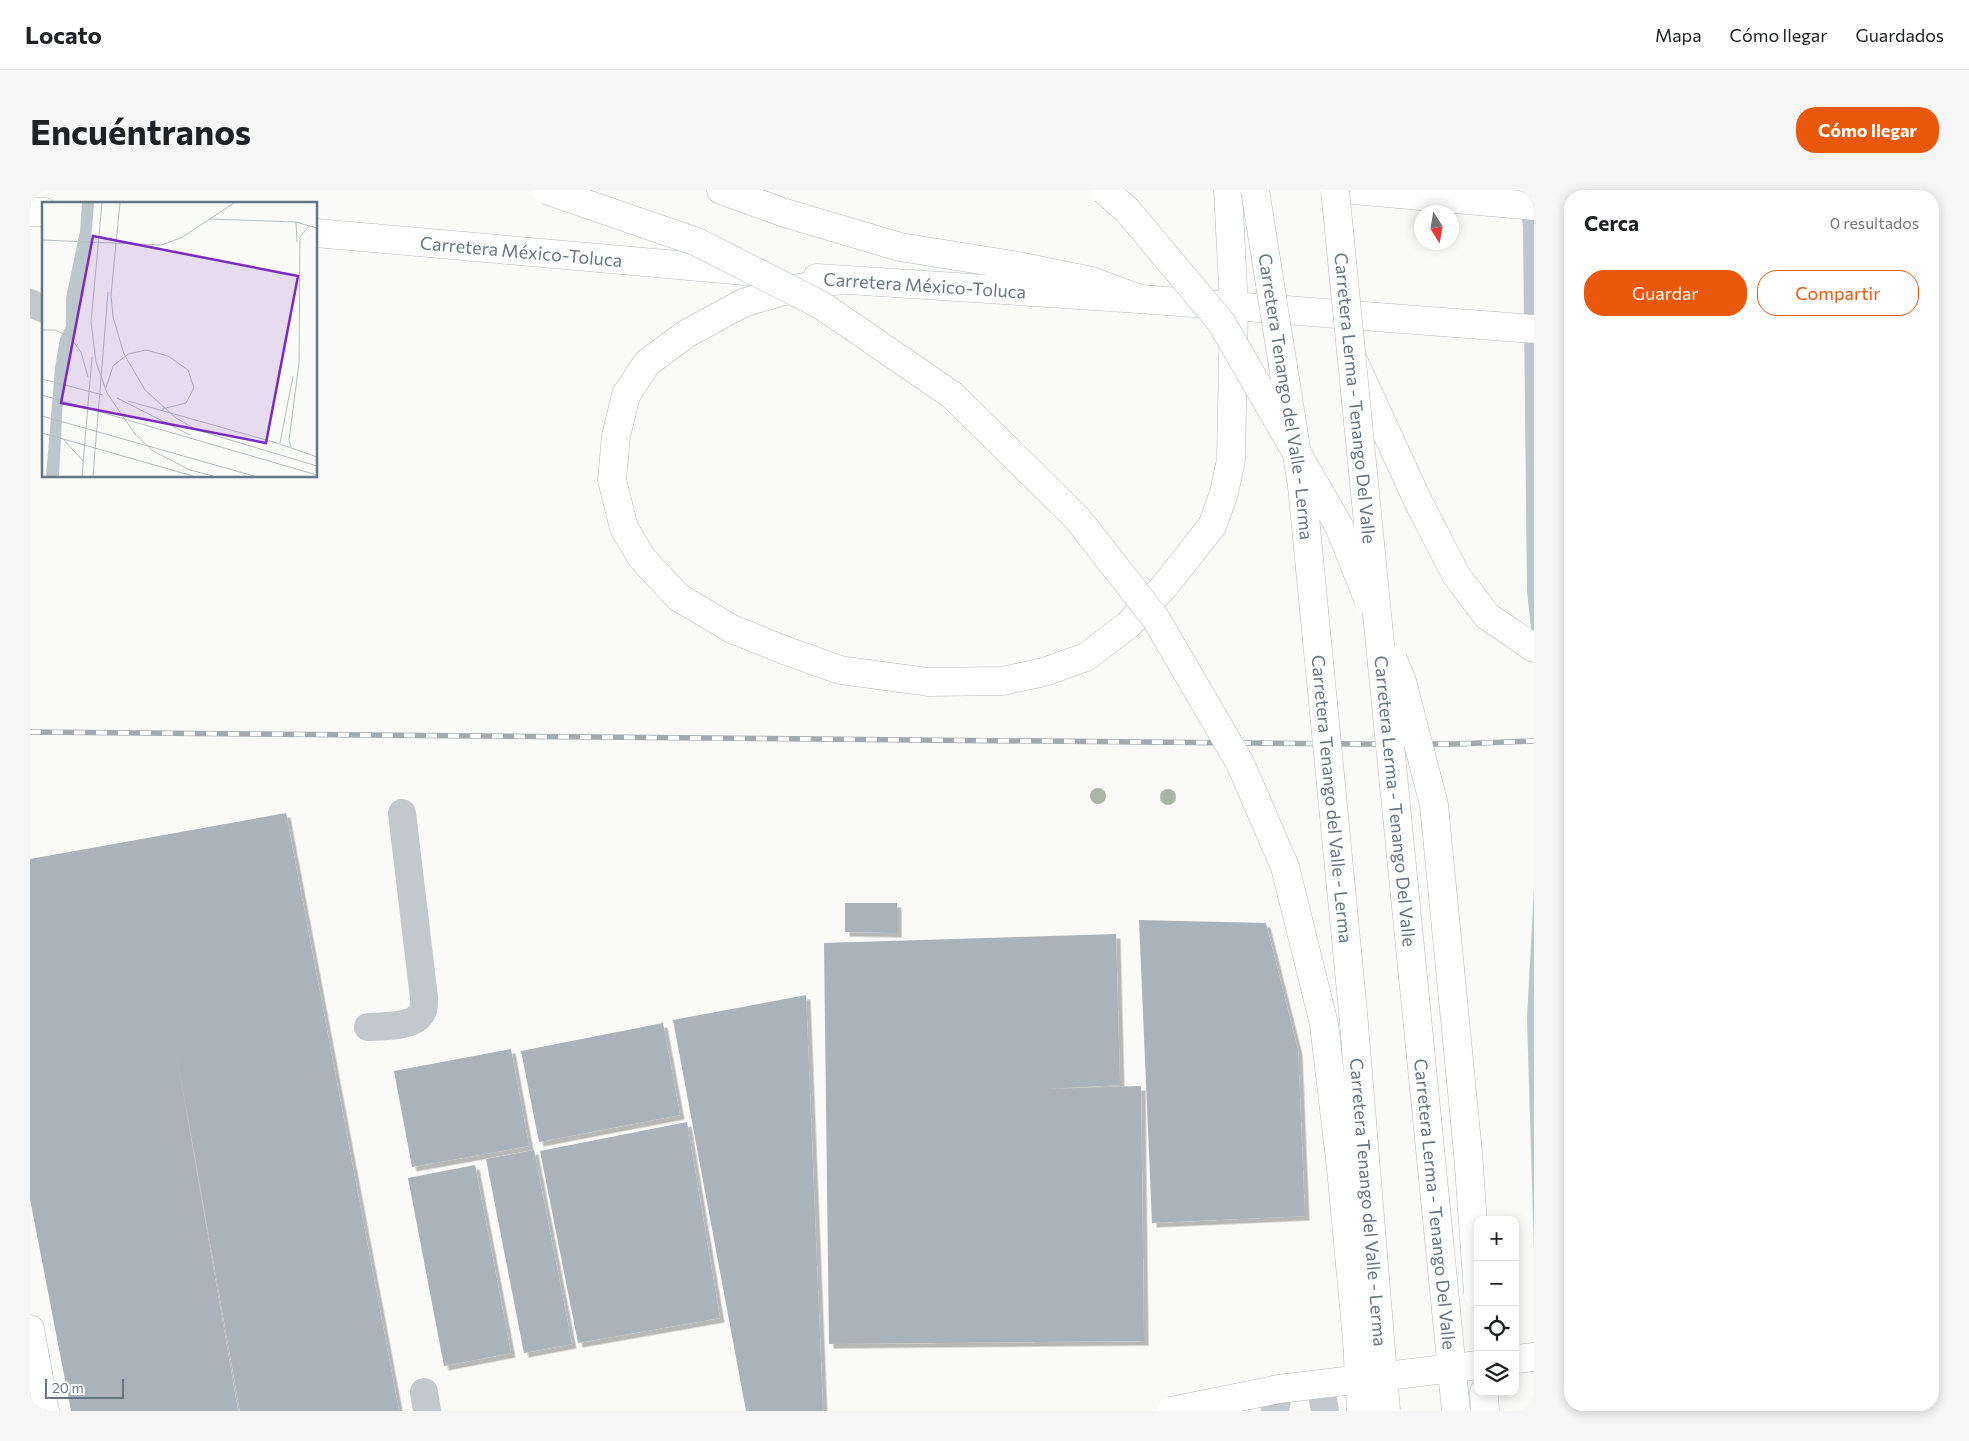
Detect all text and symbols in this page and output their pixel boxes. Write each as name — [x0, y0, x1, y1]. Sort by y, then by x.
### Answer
text: Locato — [25, 20, 102, 49]
text: Mapa — [1655, 24, 1702, 46]
text: Cómo llegar — [1730, 24, 1827, 46]
text: Guardados — [1855, 24, 1944, 46]
button: Cómo llegar — [1796, 107, 1939, 153]
text: Encuéntranos — [30, 109, 251, 152]
inset map — [42, 202, 318, 478]
north arrow — [1414, 205, 1459, 250]
text: Cerca — [1584, 210, 1639, 235]
text: 0 resultados — [1830, 213, 1919, 232]
street label: Carretera México-Toluca — [419, 231, 623, 271]
street label: Carretera Lerma - Tenango Del Valle — [1330, 251, 1381, 545]
street label: Carretera Tenango del Valle - Lerma — [1254, 252, 1318, 541]
street label: Carretera México-Toluca — [823, 267, 1027, 303]
button: Guardar — [1584, 270, 1747, 316]
button: Compartir — [1757, 270, 1919, 316]
street label: Carretera Tenango del Valle - Lerma — [1307, 654, 1357, 944]
street label: Carretera Lerma - Tenango Del Valle — [1370, 654, 1421, 948]
street label: Carretera Tenango del Valle - Lerma — [1346, 1057, 1392, 1347]
street label: Carretera Lerma - Tenango Del Valle — [1410, 1057, 1461, 1351]
map controls — [1474, 1216, 1519, 1396]
button: + — [1474, 1216, 1519, 1261]
button: − — [1474, 1261, 1519, 1306]
button: locate — [1474, 1306, 1519, 1351]
button: layers — [1474, 1351, 1519, 1396]
scale bar — [45, 1376, 124, 1399]
text: 20 m — [52, 1379, 84, 1396]

